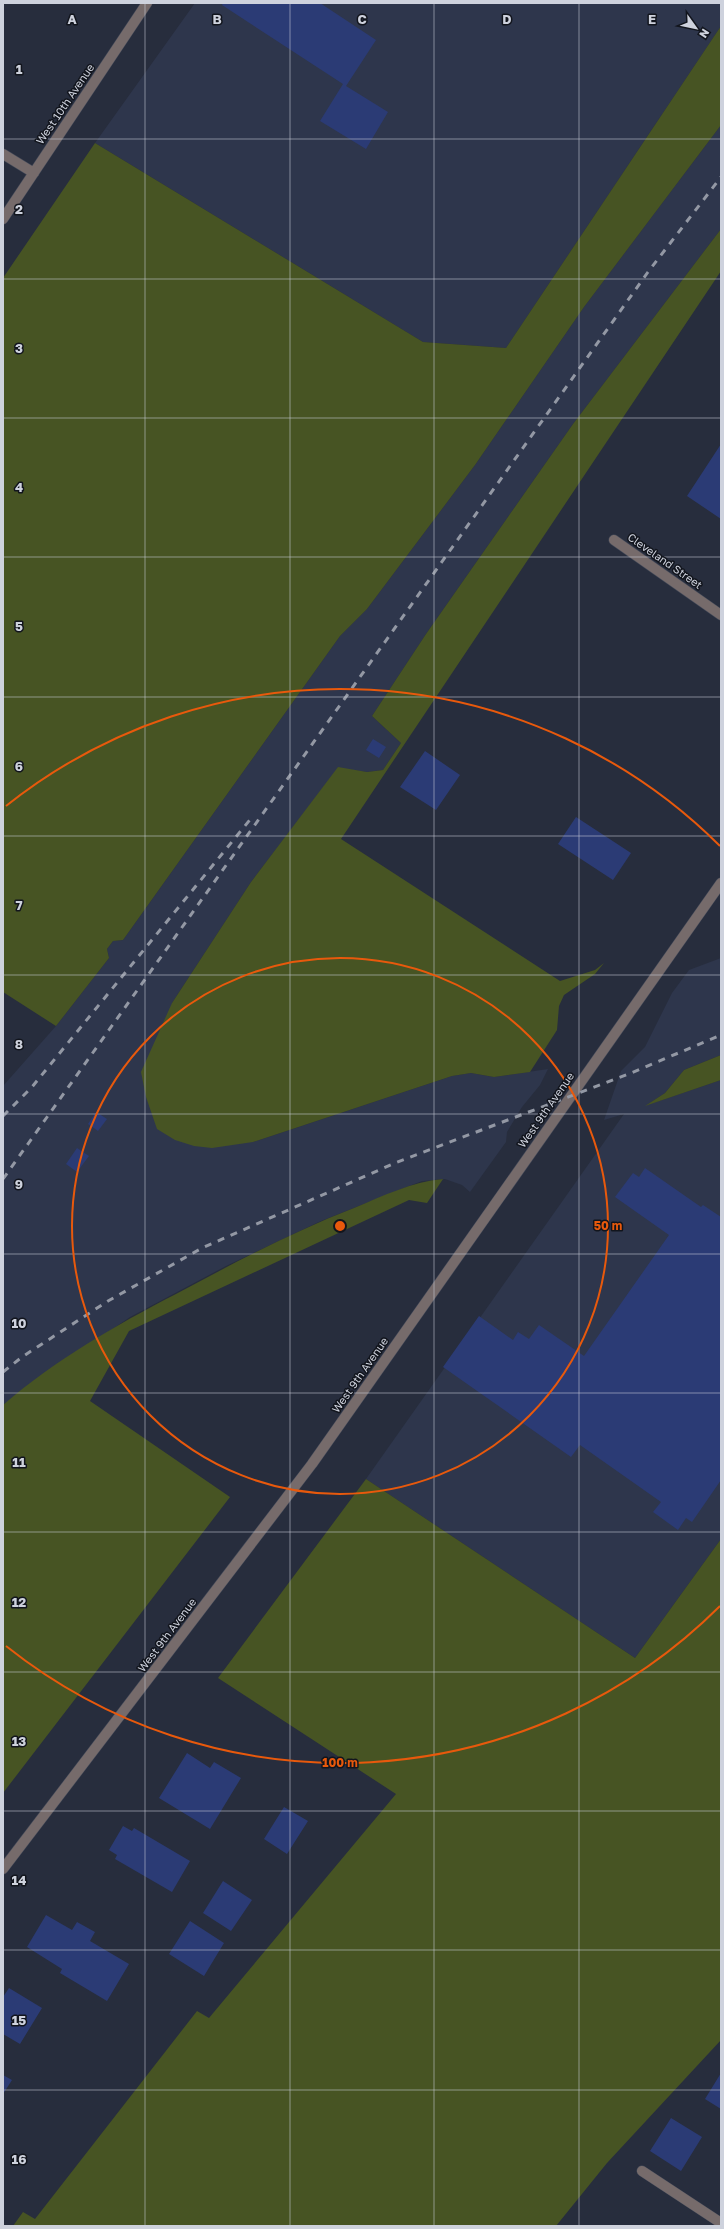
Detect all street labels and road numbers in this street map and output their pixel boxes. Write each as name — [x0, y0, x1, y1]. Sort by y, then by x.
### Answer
street label: West 10th Avenue — [33, 61, 96, 146]
street label: Cleveland Street — [626, 530, 705, 591]
street label: West 9th Avenue — [515, 1070, 576, 1150]
street label: West 9th Avenue — [329, 1335, 390, 1415]
street label: West 9th Avenue — [135, 1595, 199, 1674]

